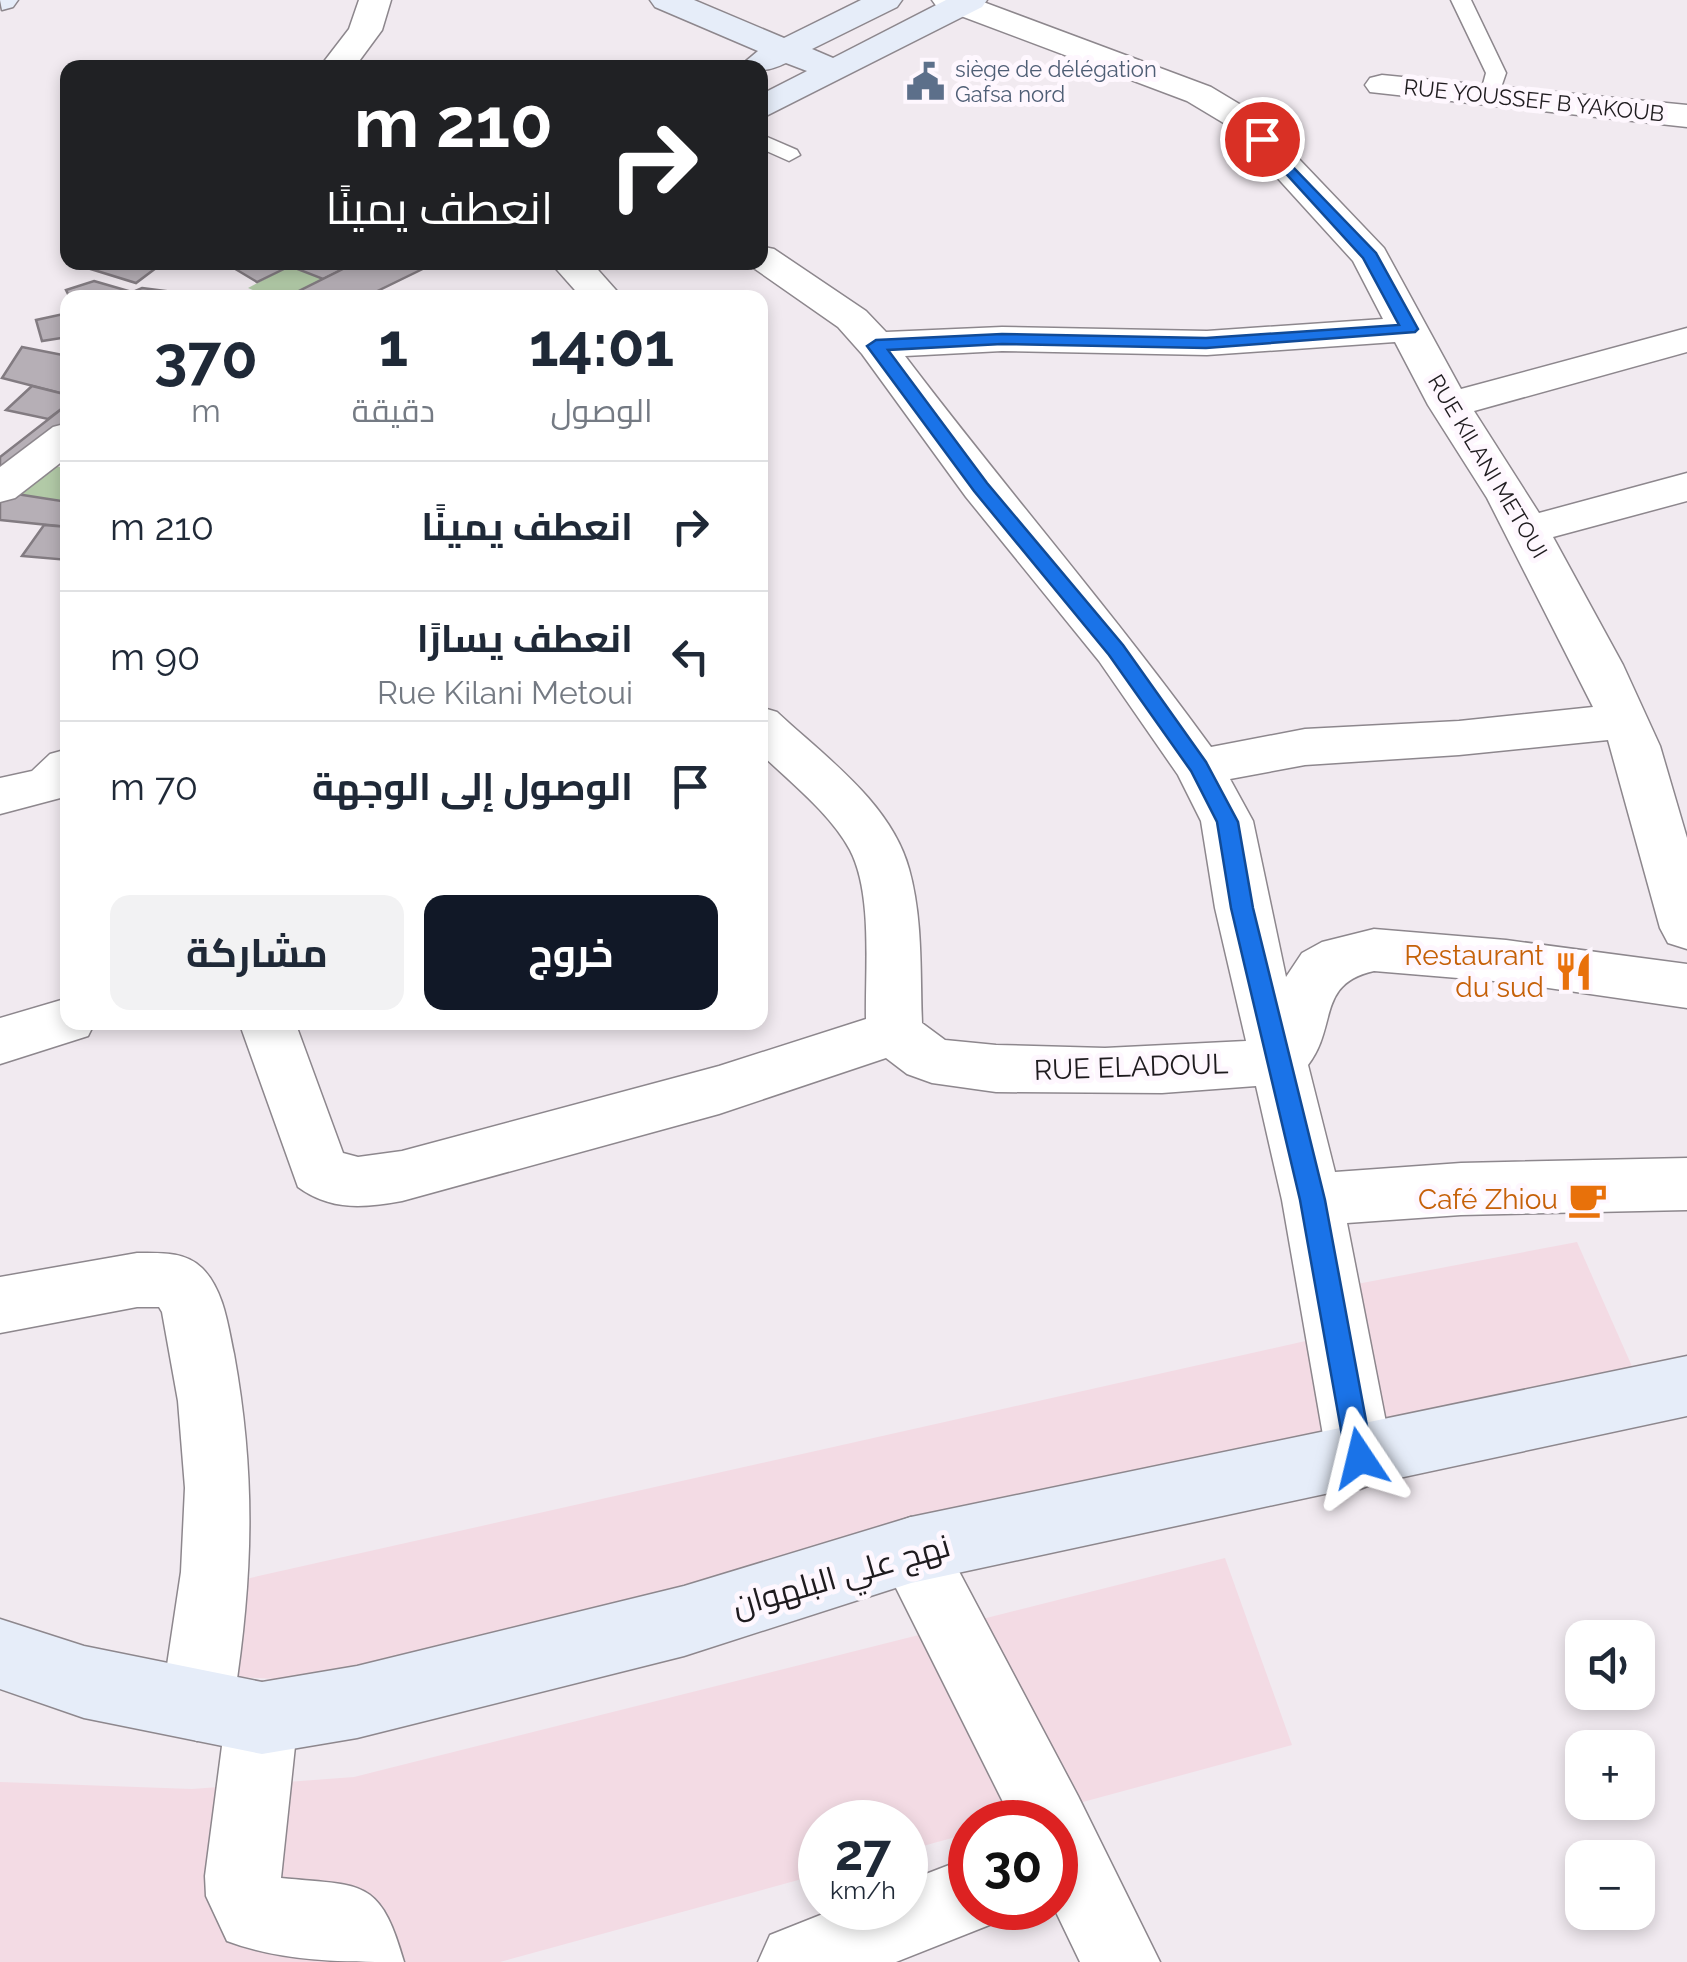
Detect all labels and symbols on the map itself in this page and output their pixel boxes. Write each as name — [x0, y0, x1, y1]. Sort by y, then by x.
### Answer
place label: siège de délégation Gafsa nord — [955, 56, 1157, 107]
public building icon: siège de délégation Gafsa nord — [904, 61, 946, 103]
street label: RUE YOUSSEF B YAKOUB — [1402, 73, 1666, 127]
pin — [1220, 97, 1305, 182]
street label: RUE KILANI METOUI — [1423, 370, 1553, 562]
place label: Restaurant du sud — [1404, 939, 1545, 1004]
restaurant icon: Restaurant du sud — [1553, 950, 1595, 992]
street label: RUE ELADOUL — [1033, 1047, 1229, 1087]
cafe icon: Café Zhiou — [1567, 1178, 1609, 1220]
place label: Café Zhiou — [1418, 1183, 1558, 1216]
position arrow — [1308, 1406, 1412, 1510]
street label: نهج علي البلهوان — [728, 1526, 956, 1631]
speed limit sign: 30 — [948, 1800, 1078, 1930]

